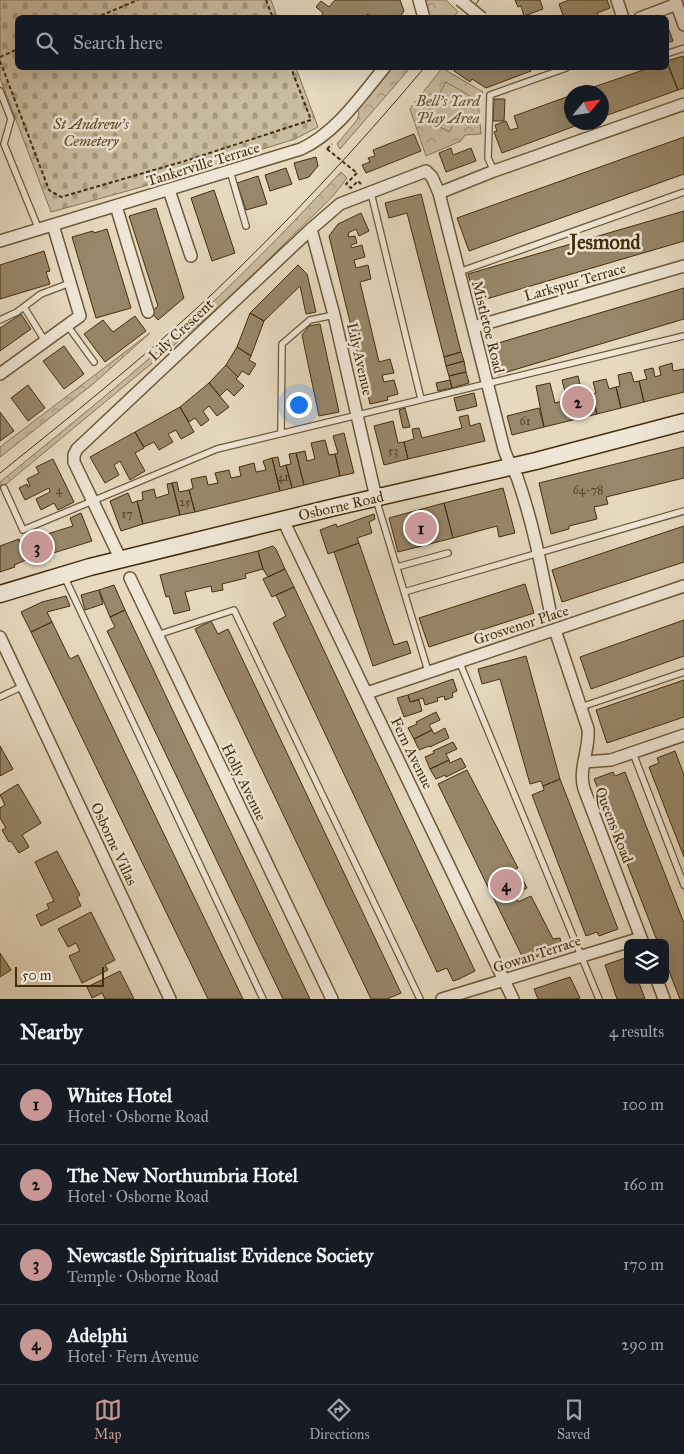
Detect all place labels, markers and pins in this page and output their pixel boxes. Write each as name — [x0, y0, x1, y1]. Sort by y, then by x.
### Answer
pin: 2 — [562, 383, 594, 421]
pin: 1 — [405, 509, 437, 547]
pin: 3 — [21, 528, 53, 566]
pin: 4 — [490, 866, 522, 904]

